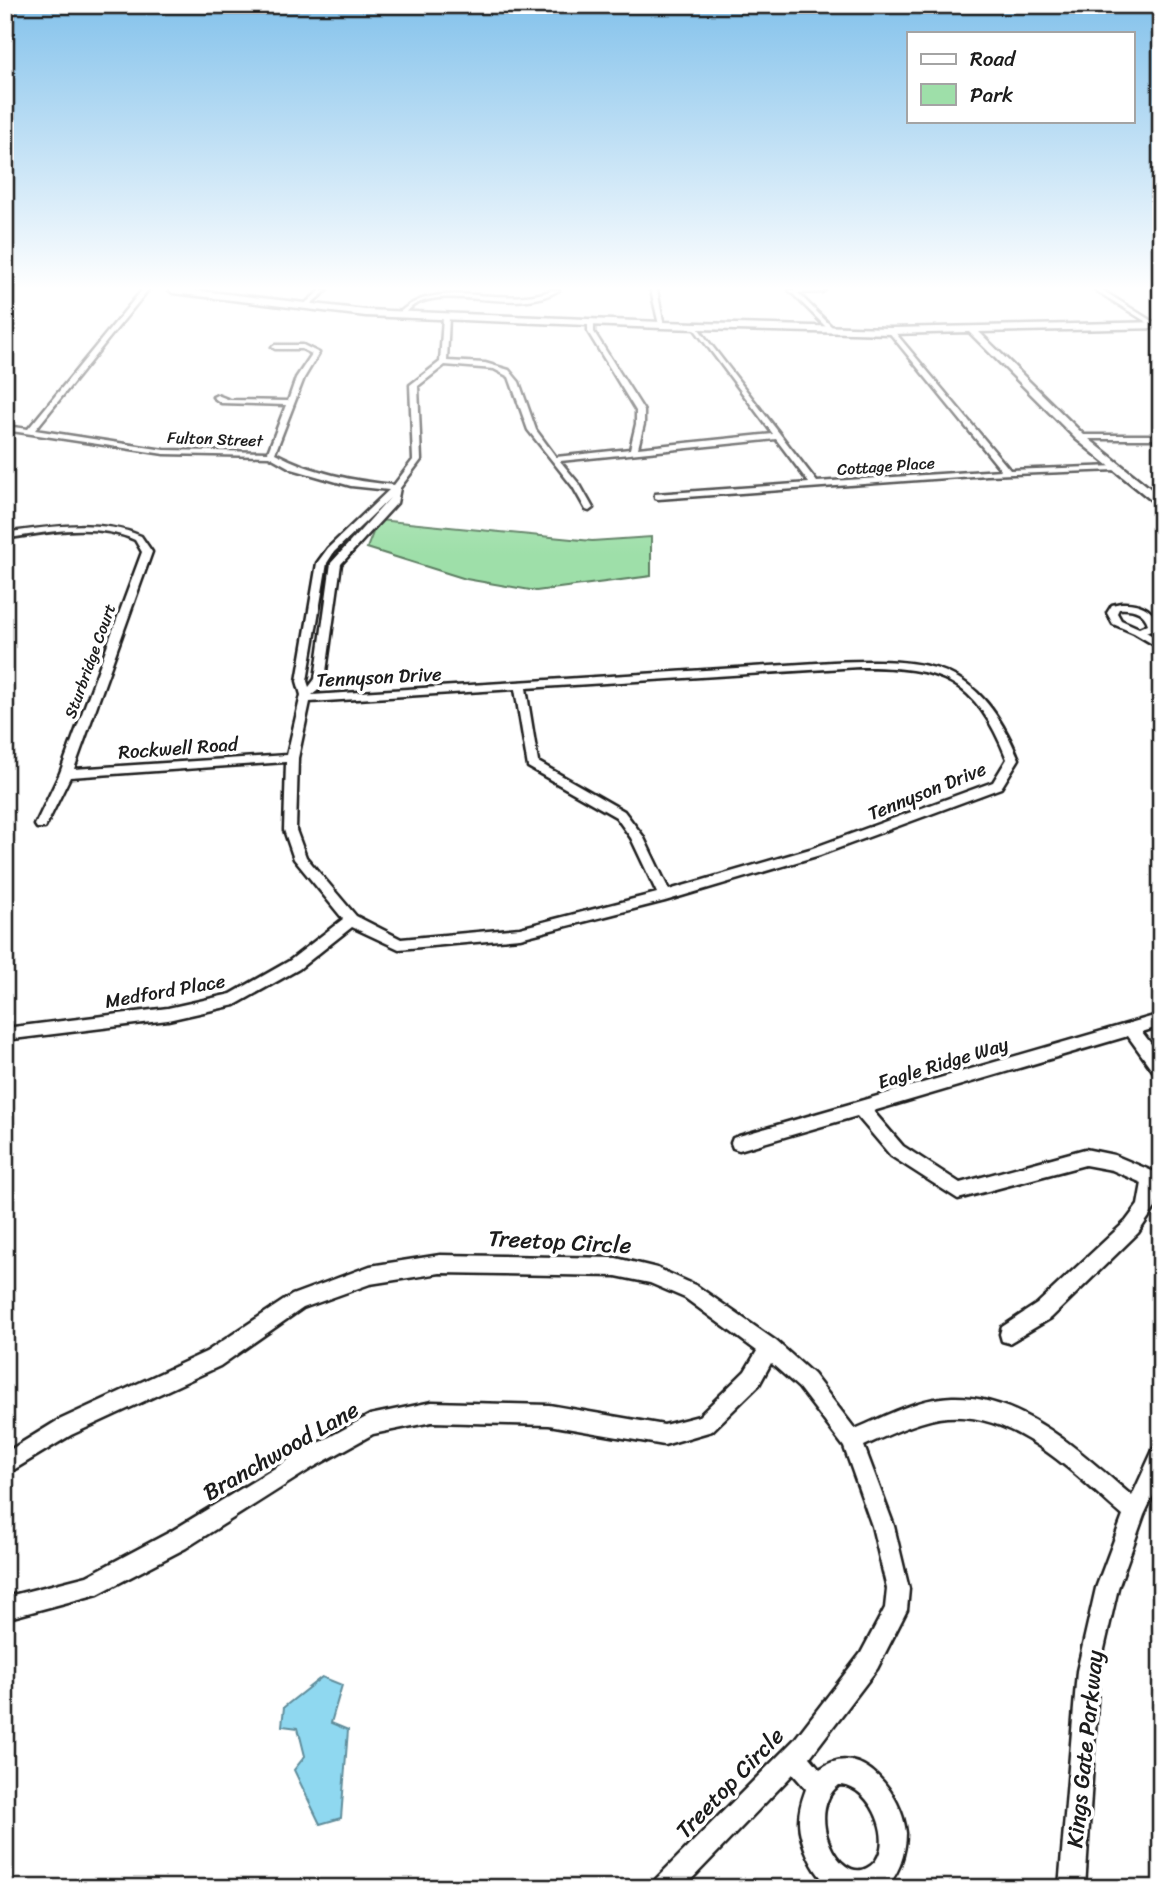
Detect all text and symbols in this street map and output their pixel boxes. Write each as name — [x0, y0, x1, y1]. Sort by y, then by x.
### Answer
legend — [907, 32, 1134, 122]
text: Road — [970, 40, 1017, 78]
text: Park — [970, 76, 1013, 114]
street label: Fulton Street — [167, 423, 264, 455]
street label: Cottage Place — [836, 448, 936, 484]
street label: Sturbridge Court — [56, 600, 124, 722]
street label: Tennyson Drive — [316, 657, 443, 697]
street label: Rockwell Road — [117, 727, 241, 769]
street label: Tennyson Drive — [863, 752, 992, 830]
street label: Medford Place — [102, 964, 228, 1018]
street label: Eagle Ridge Way — [874, 1027, 1013, 1099]
street label: Treetop Circle — [487, 1218, 633, 1266]
street label: Branchwood Lane — [195, 1389, 367, 1512]
street label: Kings Gate Parkway — [1054, 1648, 1116, 1850]
street label: Treetop Circle — [665, 1717, 795, 1849]

